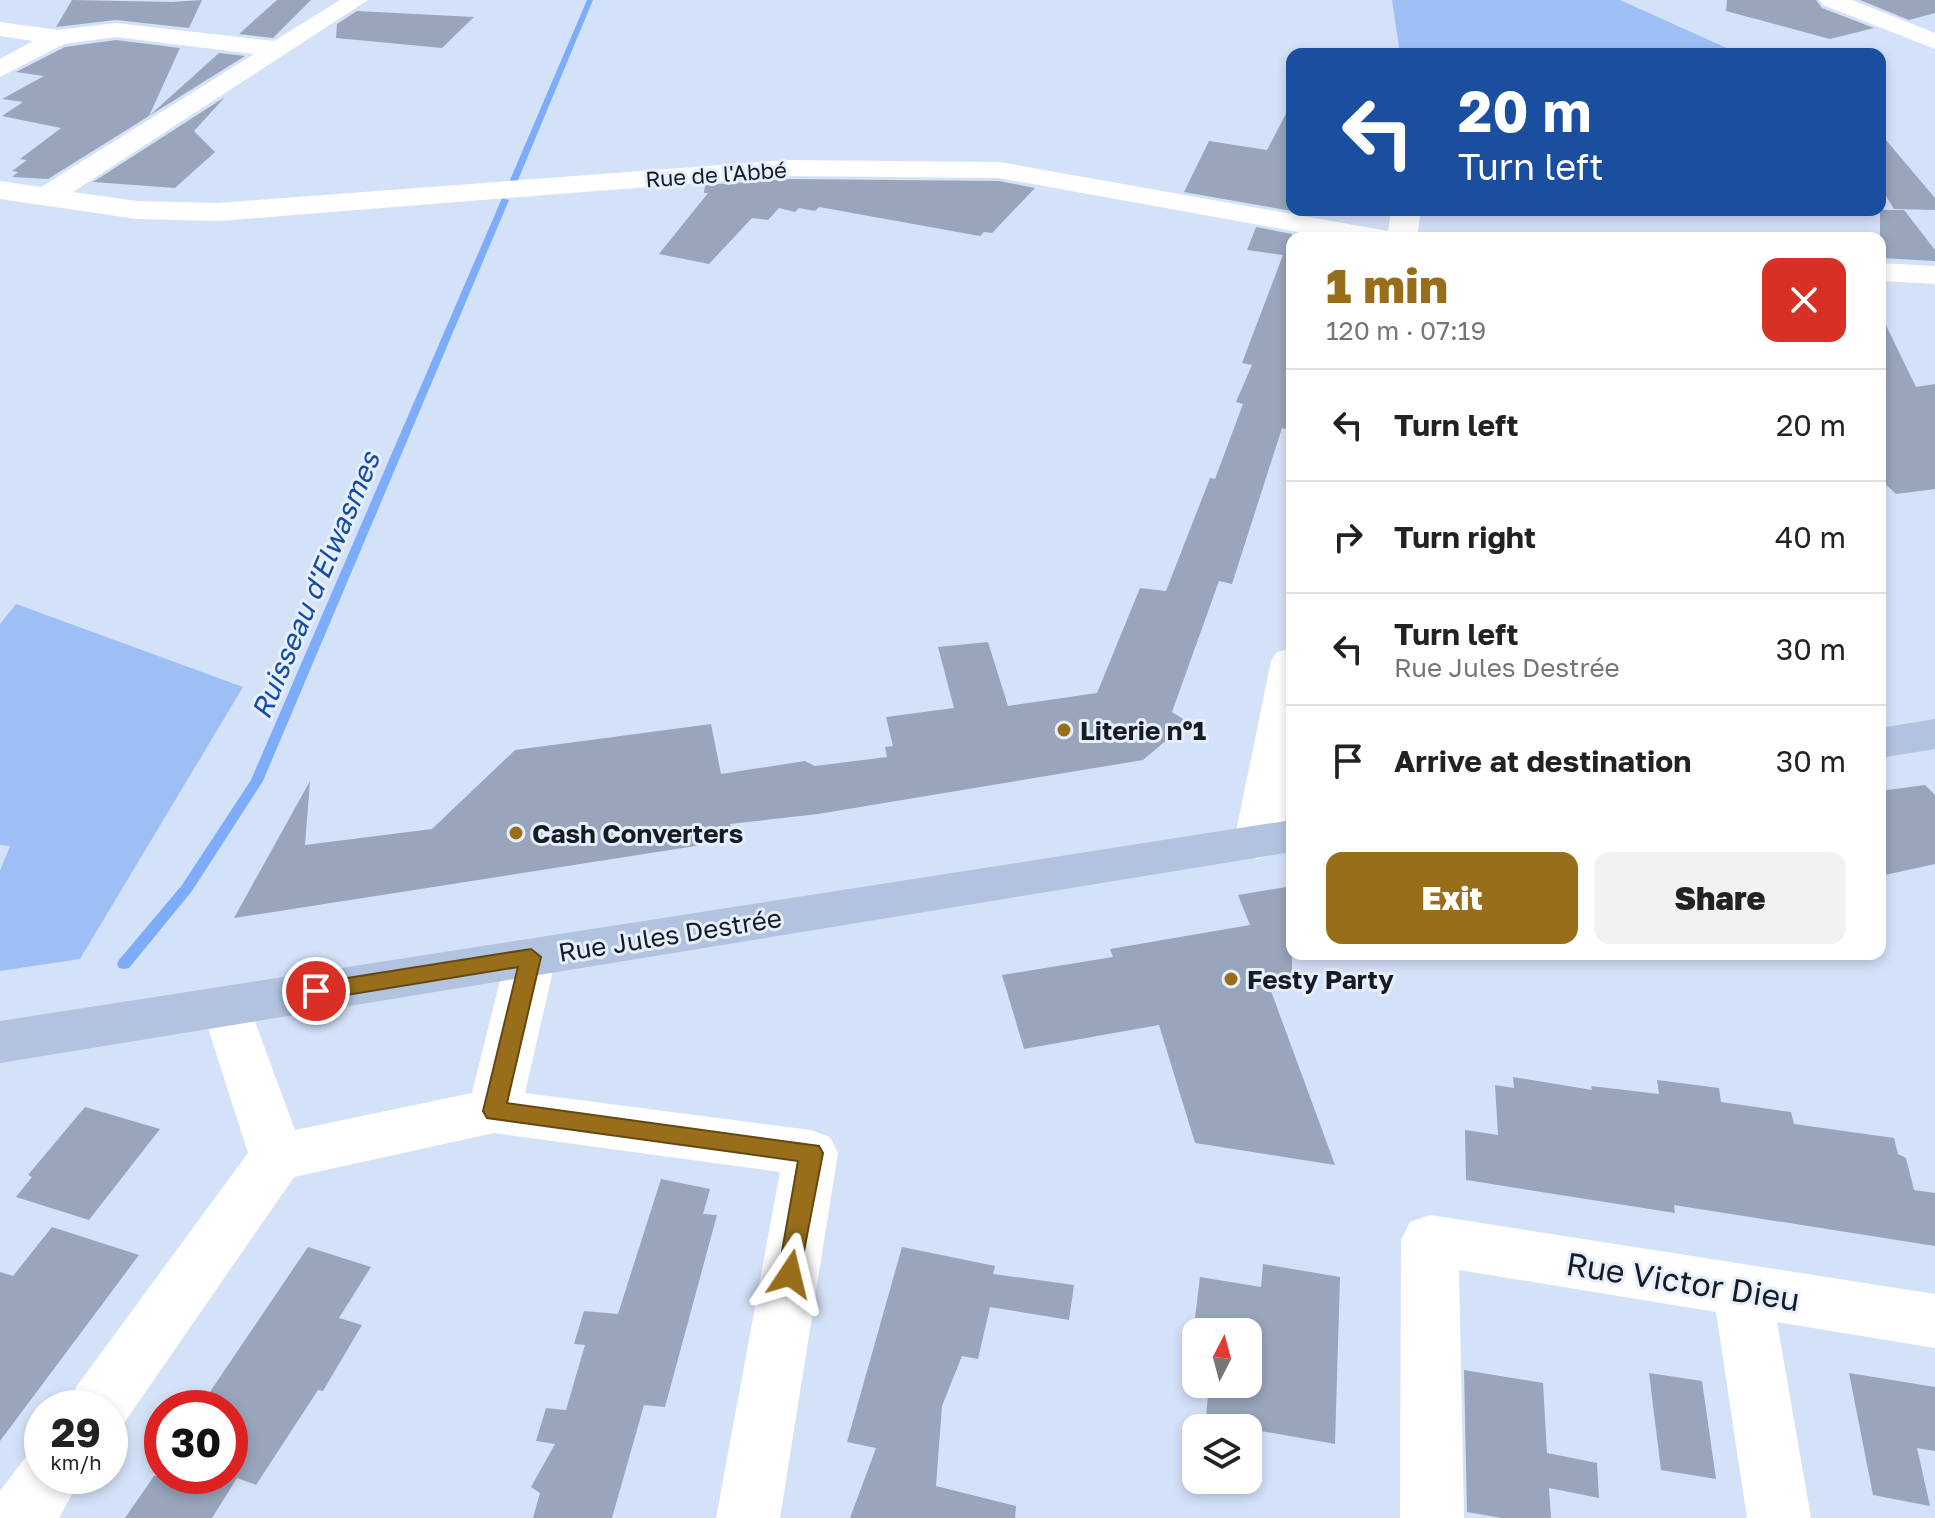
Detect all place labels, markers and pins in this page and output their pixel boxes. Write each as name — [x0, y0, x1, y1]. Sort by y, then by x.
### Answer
place label: Literie n°1 — [1080, 715, 1206, 746]
marker: Literie n°1 — [1055, 721, 1073, 739]
place label: Cash Converters — [532, 818, 743, 849]
marker: Cash Converters — [507, 824, 525, 842]
pin — [282, 957, 350, 1025]
place label: Festy Party — [1247, 964, 1394, 995]
marker: Festy Party — [1222, 970, 1240, 988]

